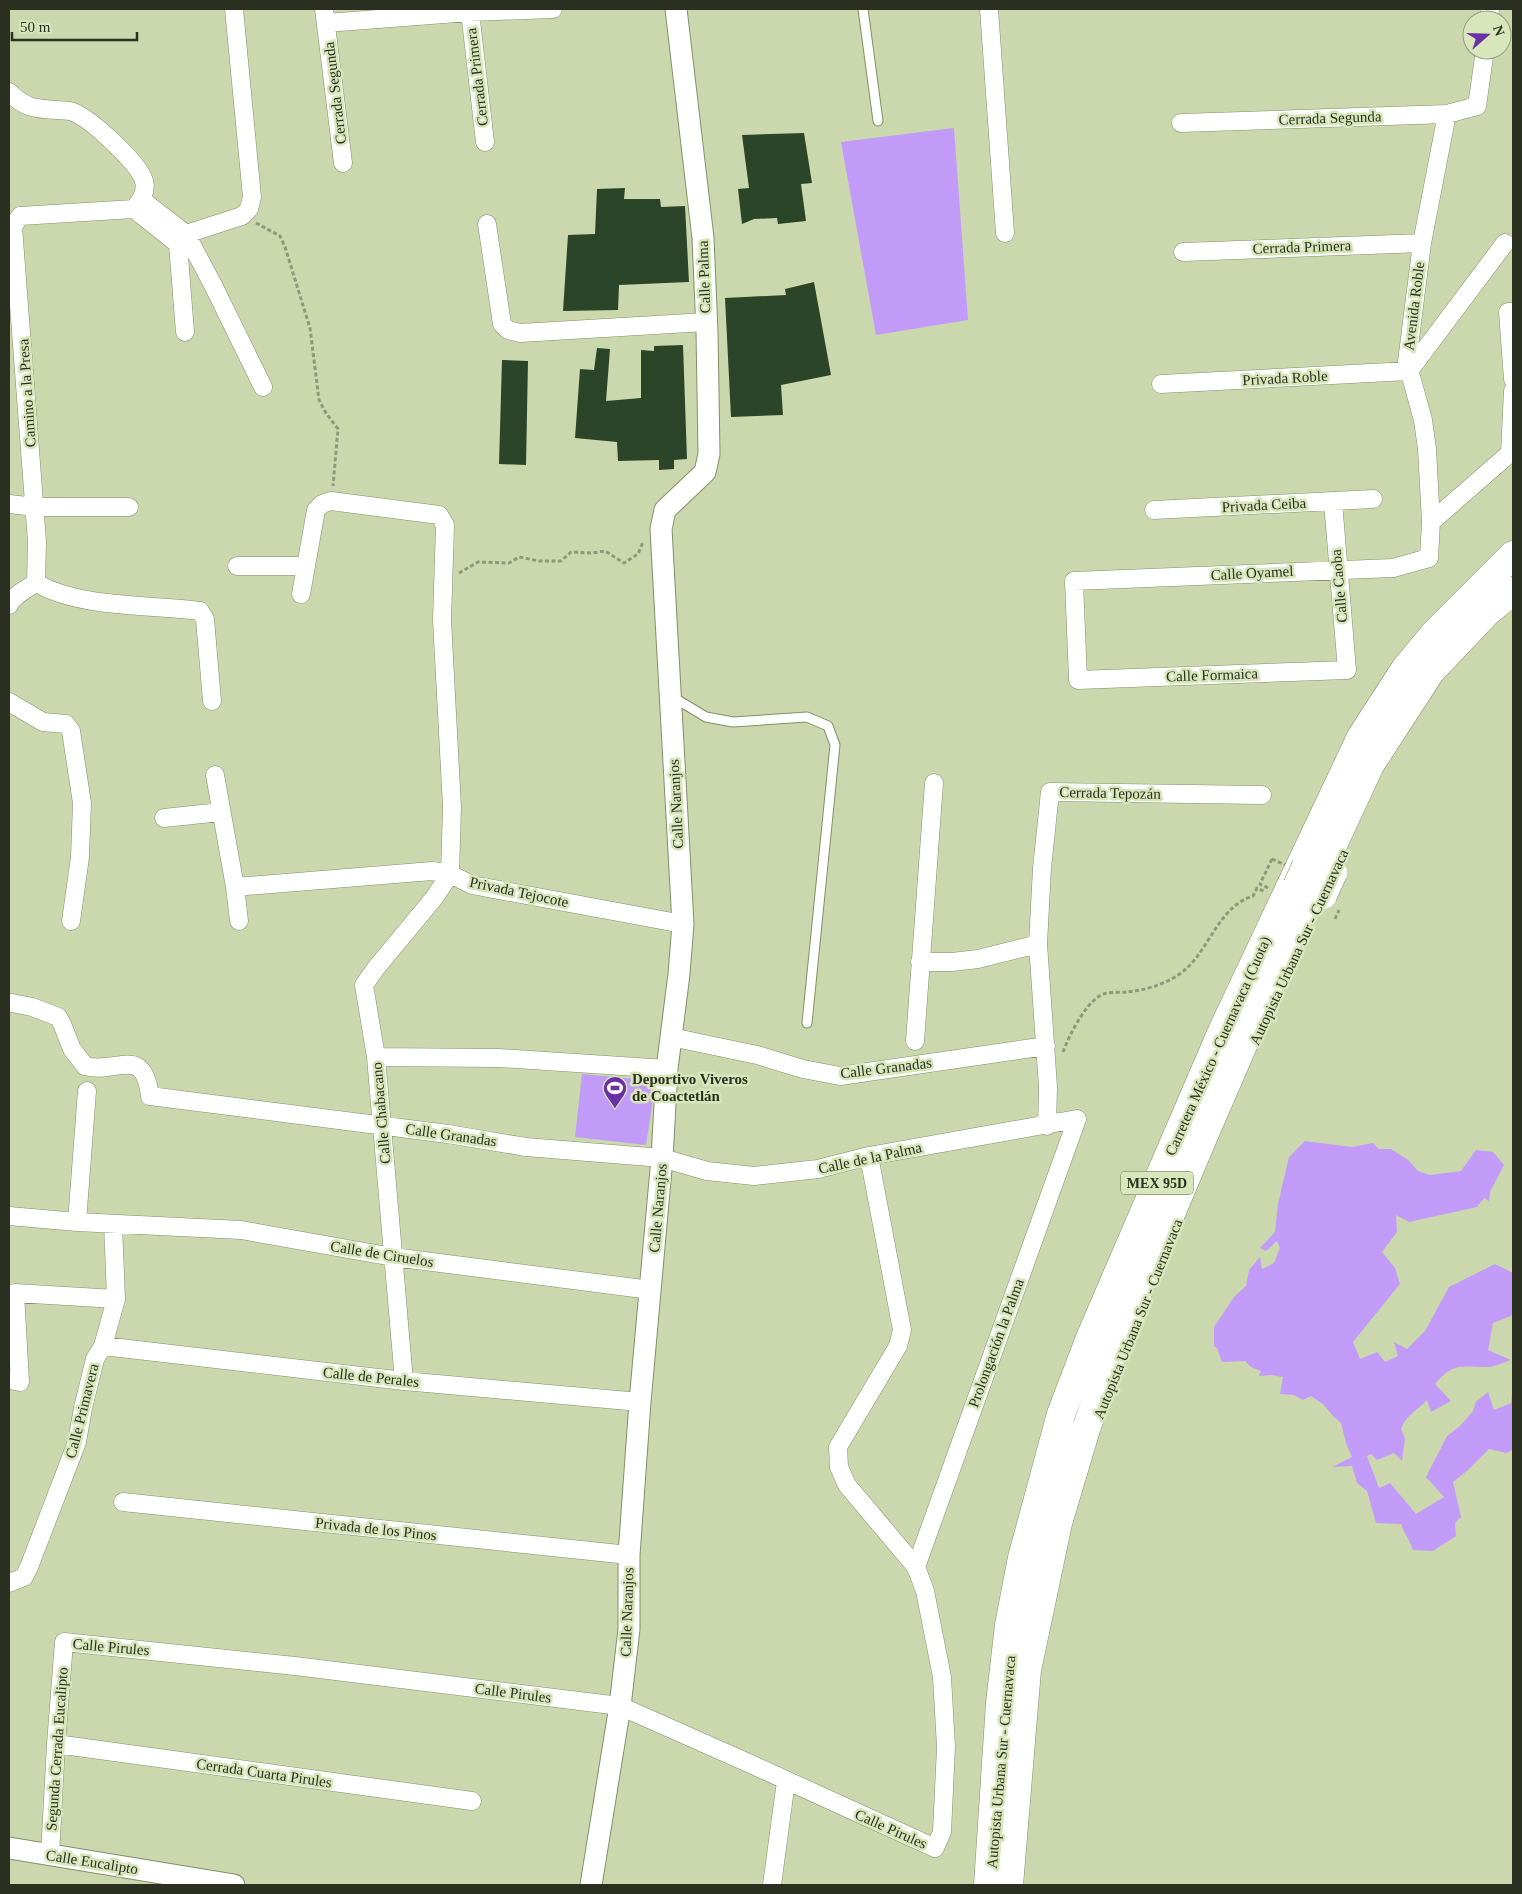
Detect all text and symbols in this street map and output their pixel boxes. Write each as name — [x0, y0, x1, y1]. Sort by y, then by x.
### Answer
scale bar — [12, 10, 138, 42]
north arrow — [1462, 10, 1512, 60]
text: 50 m — [20, 19, 51, 35]
text: N — [1490, 23, 1508, 38]
street label: Cerrada Primera — [463, 27, 491, 127]
street label: Cerrada Segunda — [321, 41, 349, 145]
street label: Cerrada Segunda — [1278, 108, 1382, 128]
street label: Cerrada Primera — [1252, 237, 1352, 257]
street label: Calle Palma — [695, 240, 713, 314]
street label: Avenida Roble — [1401, 260, 1427, 351]
street label: Camino a la Presa — [15, 338, 39, 448]
street label: Privada Roble — [1242, 368, 1328, 388]
street label: Privada Ceiba — [1221, 495, 1307, 515]
street label: Calle Caoba — [1328, 548, 1350, 623]
street label: Calle Oyamel — [1210, 563, 1294, 583]
street label: Calle Formaica — [1166, 665, 1259, 685]
street label: Calle Naranjos — [666, 759, 686, 849]
street label: Cerrada Tepozán — [1059, 784, 1161, 802]
street label: Autopista Urbana Sur - Cuernavaca — [1247, 846, 1352, 1047]
street label: Privada Tejocote — [468, 874, 570, 910]
street label: Carretera México - Cuernavaca (Cuota) — [1162, 934, 1275, 1158]
street label: Calle Granadas — [839, 1054, 933, 1082]
street label: Calle Chabacano — [369, 1061, 393, 1165]
place label: Deportivo Viveros de Coactetlán — [632, 1071, 748, 1104]
sports icon: Deportivo Viveros de Coactetlán — [602, 1075, 628, 1109]
street label: Calle Granadas — [404, 1121, 498, 1149]
street label: Calle de la Palma — [817, 1139, 924, 1177]
street label: Calle Naranjos — [646, 1163, 670, 1253]
road number: MEX 95D — [1121, 1172, 1193, 1194]
street label: Autopista Urbana Sur - Cuernavaca — [1090, 1216, 1186, 1421]
street label: Calle de Ciruelos — [329, 1238, 435, 1270]
street label: Prolongación la Palma — [965, 1276, 1027, 1410]
street label: Calle Primavera — [62, 1362, 102, 1460]
street label: Calle de Perales — [322, 1364, 420, 1390]
street label: Privada de los Pinos — [314, 1515, 438, 1543]
street label: Calle Naranjos — [617, 1567, 637, 1657]
street label: Calle Pirules — [72, 1636, 150, 1658]
street label: Autopista Urbana Sur - Cuernavaca — [984, 1654, 1018, 1869]
street label: Segunda Cerrada Eucalipto — [43, 1667, 71, 1831]
street label: Calle Pirules — [474, 1680, 552, 1706]
street label: Cerrada Cuarta Pirules — [195, 1756, 333, 1790]
street label: Calle Pirules — [853, 1806, 930, 1852]
street label: Calle Eucalipto — [45, 1847, 139, 1877]

